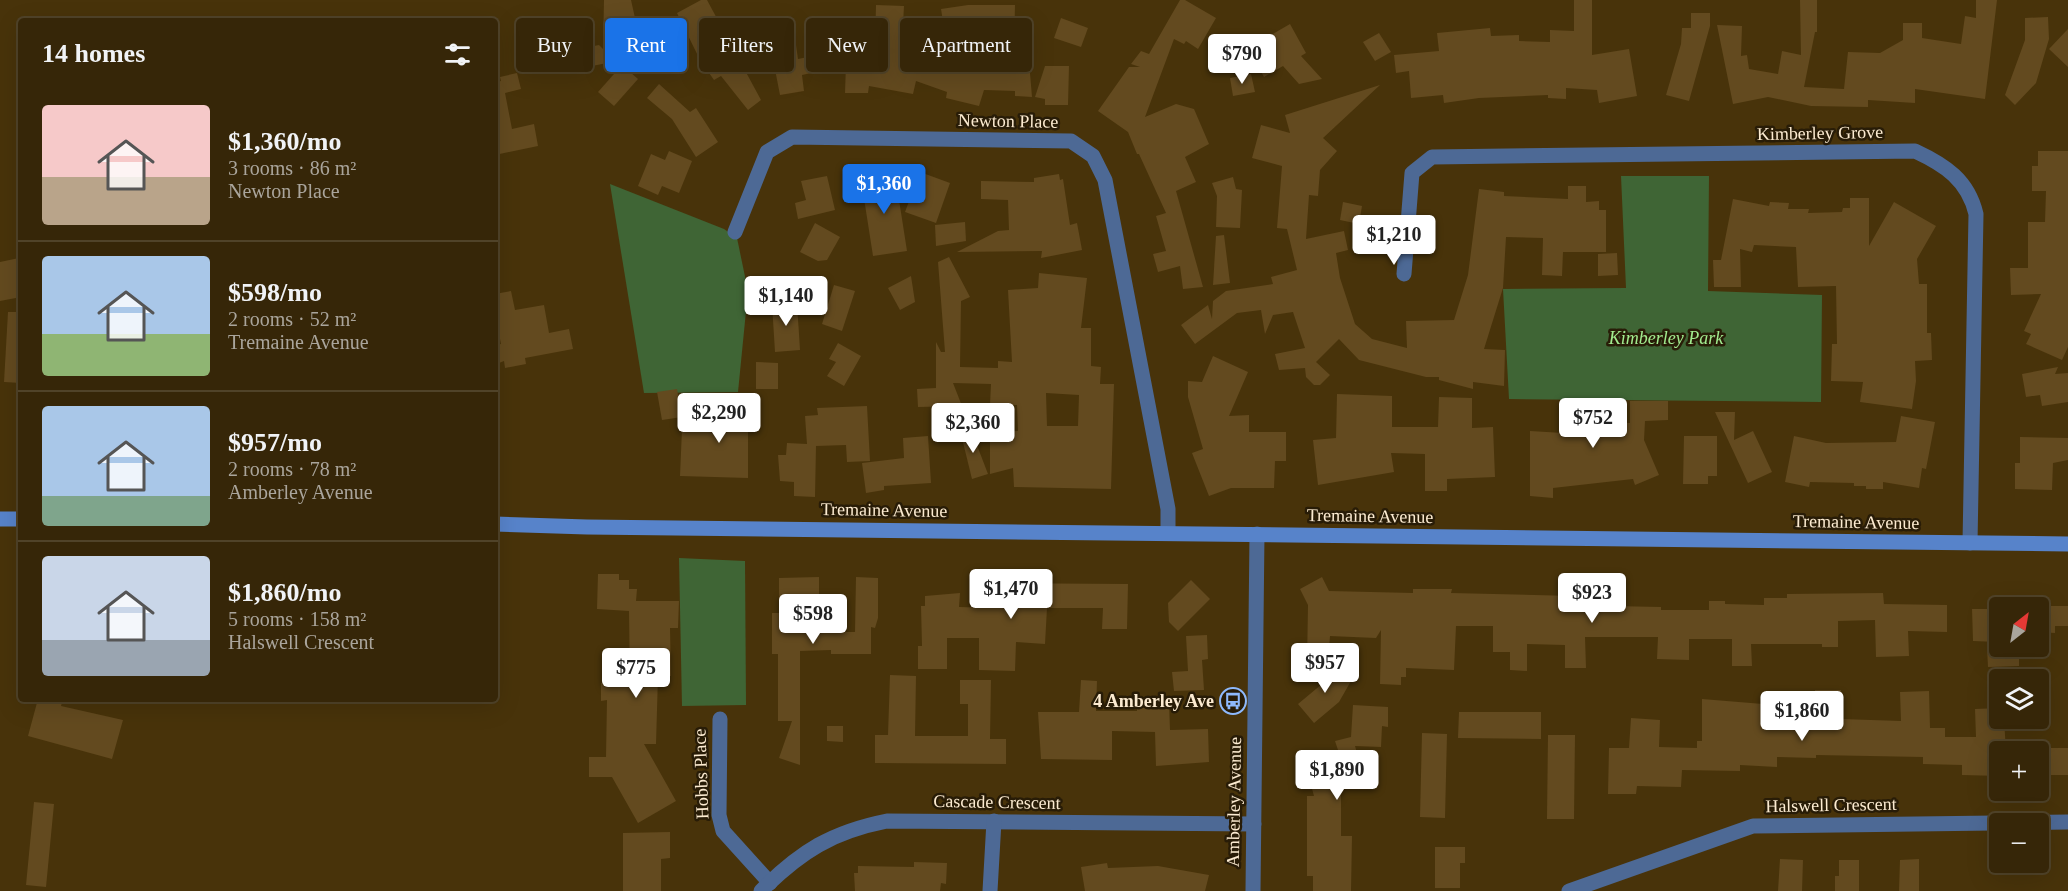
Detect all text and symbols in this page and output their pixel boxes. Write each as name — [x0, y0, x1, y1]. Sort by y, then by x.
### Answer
chip: Buy — [516, 18, 593, 72]
chip: Rent — [605, 18, 687, 72]
chip: Filters — [699, 18, 794, 72]
chip: New — [806, 18, 888, 72]
chip: Apartment — [900, 18, 1032, 72]
pin: $790 — [1206, 34, 1278, 85]
icon: filters — [441, 38, 474, 71]
text: 14 homes — [42, 39, 145, 68]
text: $790 — [1222, 42, 1262, 64]
street label: Newton Place — [958, 110, 1058, 132]
street label: Kimberley Grove — [1757, 122, 1883, 144]
text: $1,360/mo — [228, 127, 341, 156]
icon: home — [90, 129, 162, 201]
text: 3 rooms · 86 m² — [228, 157, 356, 179]
pin: $1,360 — [835, 164, 933, 215]
text: $1,360 — [857, 172, 912, 194]
text: Newton Place — [228, 180, 340, 202]
pin: $1,210 — [1345, 215, 1443, 266]
text: $1,210 — [1367, 223, 1422, 245]
pin: $1,140 — [737, 276, 835, 327]
text: $598/mo — [228, 278, 322, 307]
icon: home — [90, 280, 162, 352]
text: $1,140 — [759, 284, 814, 306]
text: 2 rooms · 52 m² — [228, 308, 356, 330]
park label: Kimberley Park — [1608, 328, 1724, 348]
text: Tremaine Avenue — [228, 331, 369, 353]
pin: $2,290 — [670, 393, 768, 444]
pin: $752 — [1557, 398, 1629, 449]
text: $2,290 — [692, 401, 747, 423]
pin: $2,360 — [924, 403, 1022, 454]
text: $752 — [1573, 406, 1613, 428]
text: $2,360 — [946, 411, 1001, 433]
text: $957/mo — [228, 428, 322, 457]
icon: home — [90, 430, 162, 502]
text: 2 rooms · 78 m² — [228, 458, 356, 480]
text: Amberley Avenue — [228, 481, 373, 503]
street label: Tremaine Avenue — [821, 499, 947, 521]
street label: Tremaine Avenue — [1307, 505, 1433, 527]
street label: Tremaine Avenue — [1793, 511, 1919, 533]
pin: $1,470 — [962, 569, 1060, 620]
pin: $923 — [1556, 573, 1628, 624]
text: $1,470 — [984, 577, 1039, 599]
text: $1,860/mo — [228, 578, 341, 607]
icon: home — [90, 580, 162, 652]
text: $923 — [1572, 581, 1612, 603]
pin: $598 — [777, 594, 849, 645]
north arrow — [1989, 597, 2049, 657]
map controls — [1989, 597, 2049, 873]
text: $598 — [793, 602, 833, 624]
text: 5 rooms · 158 m² — [228, 608, 366, 630]
text: Halswell Crescent — [228, 631, 374, 653]
pin: $957 — [1289, 643, 1361, 694]
pin: $775 — [600, 648, 672, 699]
text: $957 — [1305, 651, 1345, 673]
text: $775 — [616, 656, 656, 678]
button: layers — [1989, 669, 2049, 729]
bus stop icon: 4 Amberley Ave — [1218, 686, 1248, 716]
place label: 4 Amberley Ave — [1093, 691, 1214, 711]
pin: $1,860 — [1753, 691, 1851, 742]
text: $1,860 — [1775, 699, 1830, 721]
street label: Hobbs Place — [689, 728, 713, 820]
street label: Amberley Avenue — [1223, 737, 1245, 867]
button: + — [1989, 741, 2049, 801]
pin: $1,890 — [1288, 750, 1386, 801]
text: $1,890 — [1310, 758, 1365, 780]
street label: Cascade Crescent — [933, 791, 1061, 813]
street label: Halswell Crescent — [1765, 794, 1897, 816]
button: − — [1989, 813, 2049, 873]

